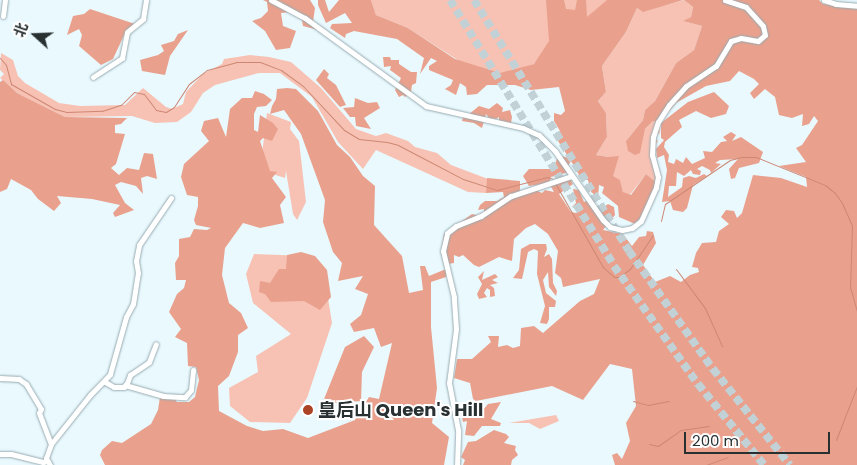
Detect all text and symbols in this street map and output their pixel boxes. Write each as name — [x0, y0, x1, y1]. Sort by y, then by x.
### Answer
north arrow — [10, 10, 60, 60]
text: 北 — [9, 20, 33, 40]
place label: 皇后山 Queen's Hill — [318, 399, 483, 421]
marker: 皇后山 Queen's Hill — [302, 404, 314, 416]
scale bar — [687, 422, 833, 454]
text: 200 m — [692, 430, 739, 451]

